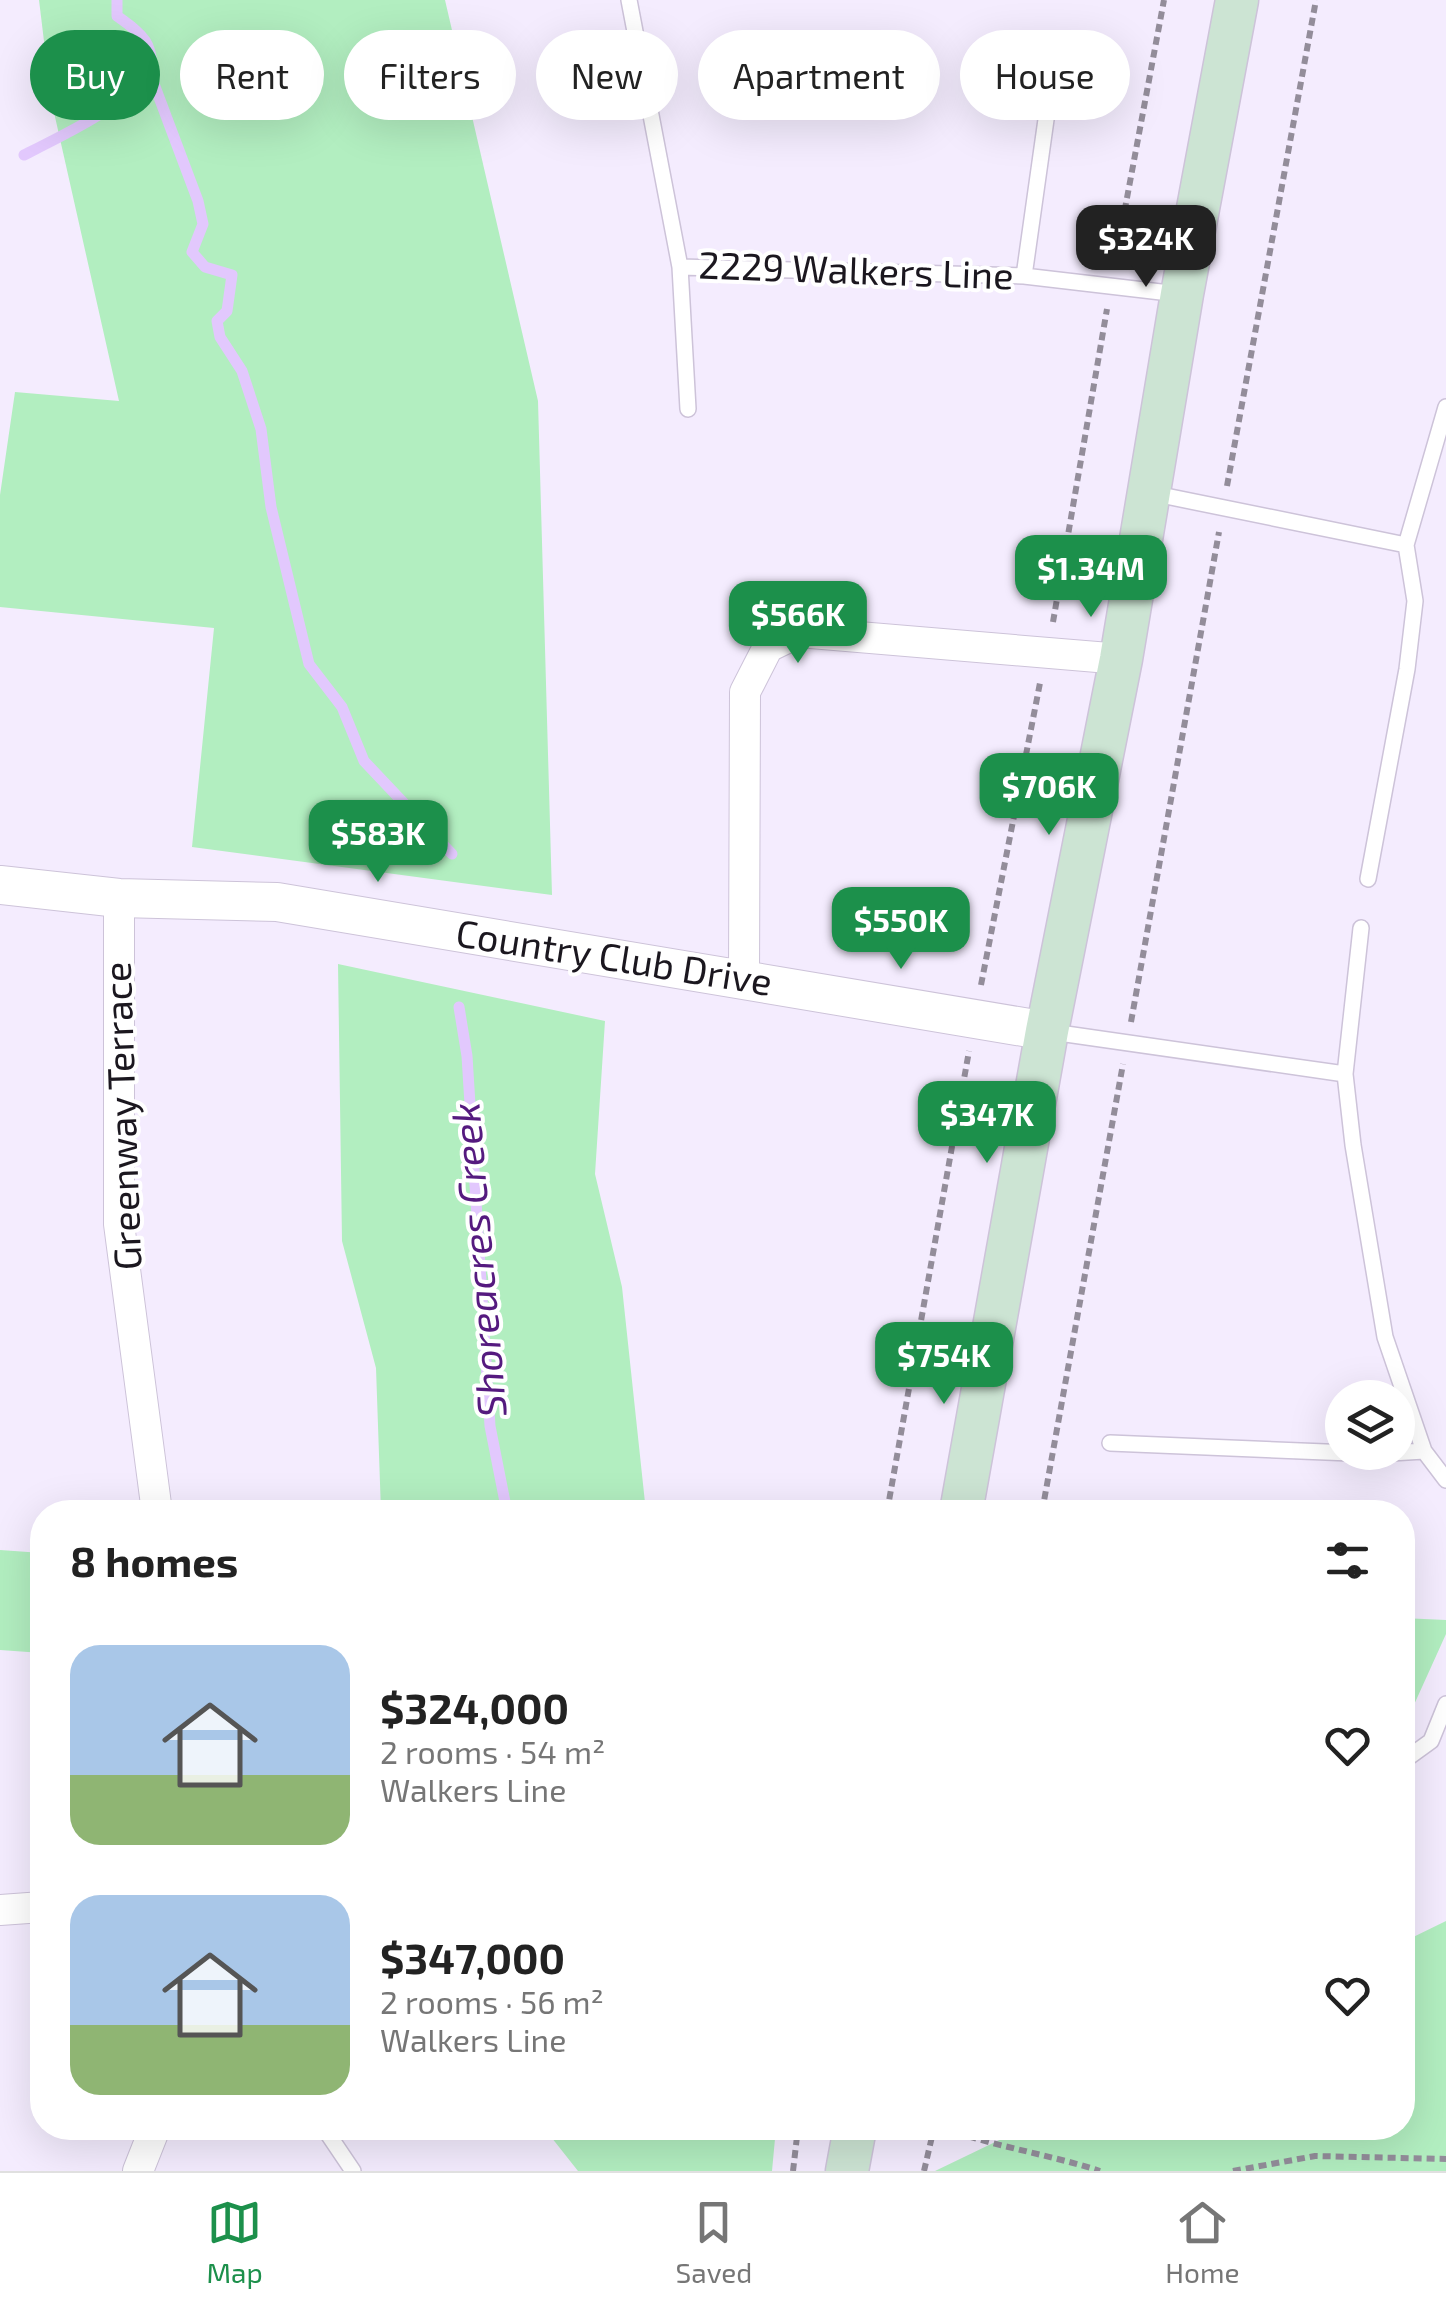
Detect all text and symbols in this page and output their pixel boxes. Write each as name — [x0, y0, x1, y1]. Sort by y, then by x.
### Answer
chip: Buy — [30, 30, 160, 120]
chip: Rent — [180, 30, 324, 120]
chip: Filters — [344, 30, 516, 120]
chip: New — [536, 30, 678, 120]
chip: Apartment — [698, 30, 940, 120]
chip: House — [960, 30, 1130, 120]
pin: $324K — [1076, 205, 1216, 290]
text: $324K — [1098, 218, 1194, 256]
street label: 2229 Walkers Line — [698, 241, 1014, 297]
pin: $1.34M — [1010, 535, 1172, 620]
text: $1.34M — [1037, 548, 1145, 586]
pin: $566K — [728, 581, 868, 666]
text: $566K — [751, 594, 845, 632]
pin: $706K — [979, 753, 1119, 838]
text: $706K — [1002, 766, 1096, 804]
pin: $583K — [308, 800, 448, 885]
text: $583K — [331, 813, 425, 851]
pin: $550K — [831, 887, 971, 972]
text: $550K — [854, 900, 948, 938]
street label: Country Club Drive — [453, 908, 776, 1004]
street label: Greenway Terrace — [93, 961, 149, 1271]
pin: $347K — [917, 1081, 1057, 1166]
text: $347K — [940, 1094, 1034, 1132]
water label: Shoreacres Creek — [439, 1101, 515, 1419]
pin: $754K — [874, 1322, 1014, 1407]
text: $754K — [897, 1335, 991, 1373]
map controls — [1325, 1380, 1415, 1470]
button: layers — [1325, 1380, 1415, 1470]
icon: filters — [1320, 1533, 1375, 1588]
text: 8 homes — [70, 1535, 238, 1585]
text: $324,000 — [380, 1682, 569, 1732]
icon: home — [150, 1685, 270, 1805]
icon: heart — [1320, 1718, 1375, 1773]
text: 2 rooms · 54 m² — [380, 1732, 605, 1770]
text: Walkers Line — [380, 1770, 566, 1808]
text: $347,000 — [380, 1932, 565, 1982]
icon: home — [150, 1935, 270, 2055]
icon: heart — [1320, 1968, 1375, 2023]
text: 2 rooms · 56 m² — [380, 1982, 604, 2020]
text: Walkers Line — [380, 2020, 566, 2058]
tab: Map — [206, 2195, 263, 2289]
tab: Saved — [676, 2195, 752, 2289]
tab: Home — [1165, 2195, 1240, 2289]

